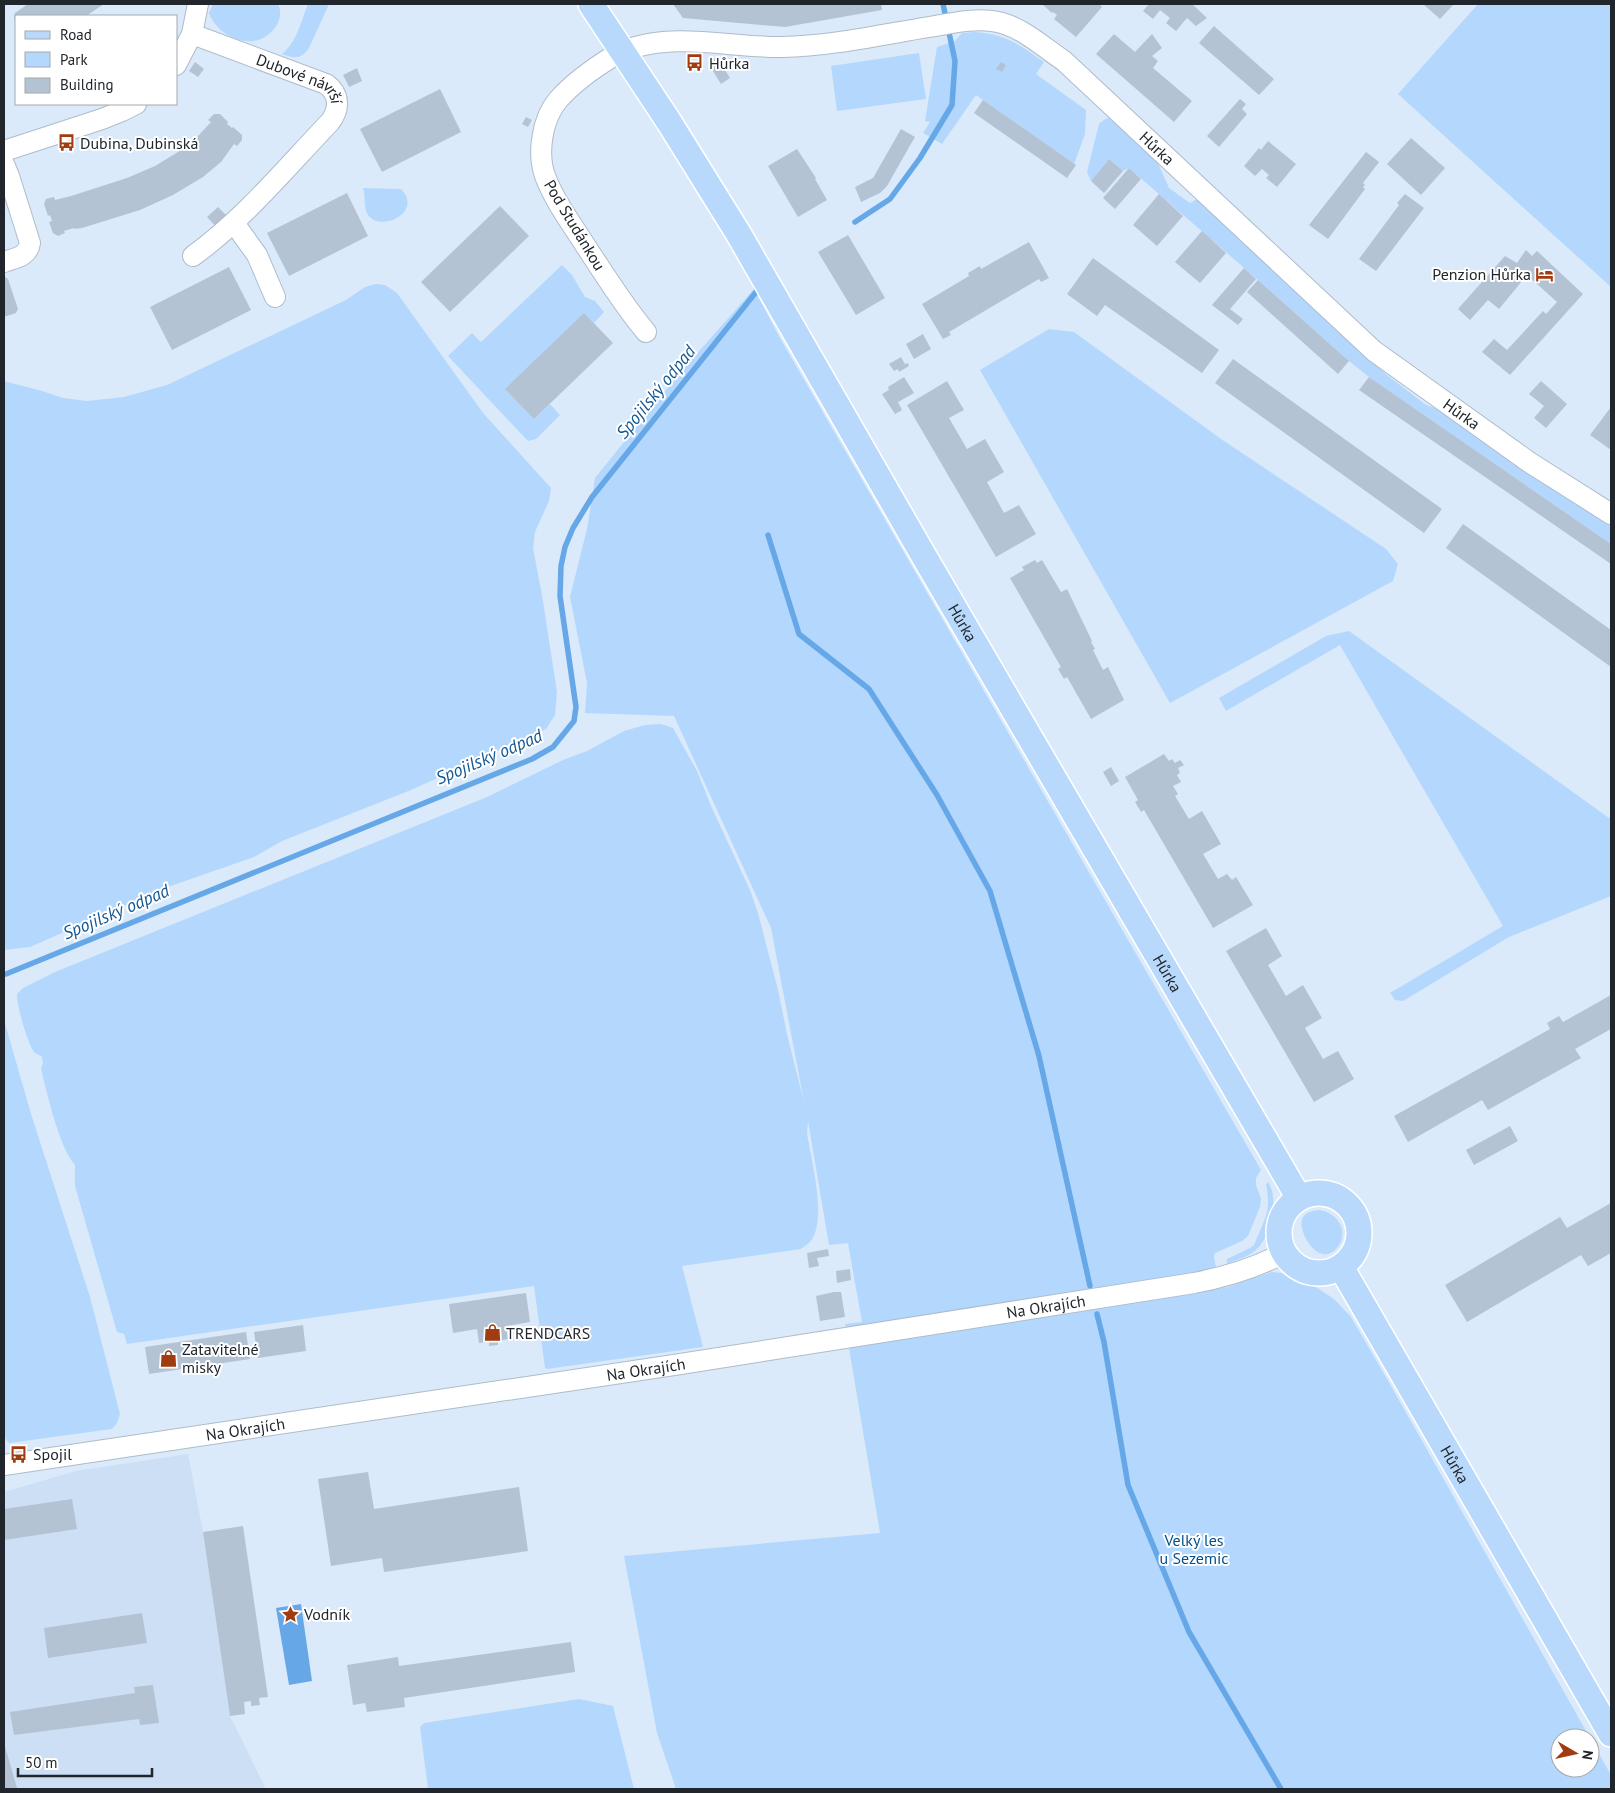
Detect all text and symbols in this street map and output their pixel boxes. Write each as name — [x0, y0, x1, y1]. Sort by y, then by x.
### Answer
legend — [15, 15, 178, 105]
text: Road — [60, 25, 92, 44]
street label: Dubové návrší — [254, 49, 347, 105]
text: Park — [60, 50, 88, 69]
bus stop icon: Hůrka — [685, 53, 705, 73]
place label: Hůrka — [709, 53, 749, 73]
text: Building — [60, 75, 114, 94]
street label: Hůrka — [1135, 127, 1179, 169]
bus stop icon: Dubina, Dubinská — [56, 133, 76, 153]
place label: Dubina, Dubinská — [80, 133, 198, 153]
street label: Pod Studánkou — [540, 176, 610, 274]
place label: Penzion Hůrka — [1432, 264, 1531, 284]
hotel icon: Penzion Hůrka — [1535, 264, 1555, 284]
water label: Spojilský odpad — [611, 340, 701, 443]
street label: Hůrka — [1439, 394, 1484, 434]
street label: Hůrka — [944, 600, 982, 645]
water label: Spojilský odpad — [432, 723, 546, 789]
water label: Spojilský odpad — [59, 878, 173, 944]
street label: Hůrka — [1149, 951, 1186, 996]
street label: Na Okrajích — [1005, 1290, 1087, 1322]
shop icon: TRENDCARS — [482, 1323, 502, 1343]
place label: TRENDCARS — [506, 1323, 590, 1343]
place label: Zatavitelné misky — [182, 1339, 259, 1377]
shop icon: Zatavitelné misky — [158, 1348, 178, 1368]
street label: Na Okrajích — [605, 1353, 687, 1385]
street label: Na Okrajích — [204, 1413, 286, 1445]
street label: Hůrka — [1436, 1442, 1474, 1487]
bus stop icon: Spojil — [9, 1444, 29, 1464]
place label: Spojil — [33, 1444, 72, 1464]
park label: Velký les u Sezemic — [1160, 1530, 1228, 1568]
place icon: Vodník — [280, 1604, 300, 1624]
place label: Vodník — [303, 1604, 350, 1624]
north arrow — [1550, 1728, 1600, 1778]
scale bar — [18, 1746, 151, 1778]
text: N — [1578, 1749, 1597, 1761]
text: 50 m — [25, 1753, 58, 1772]

